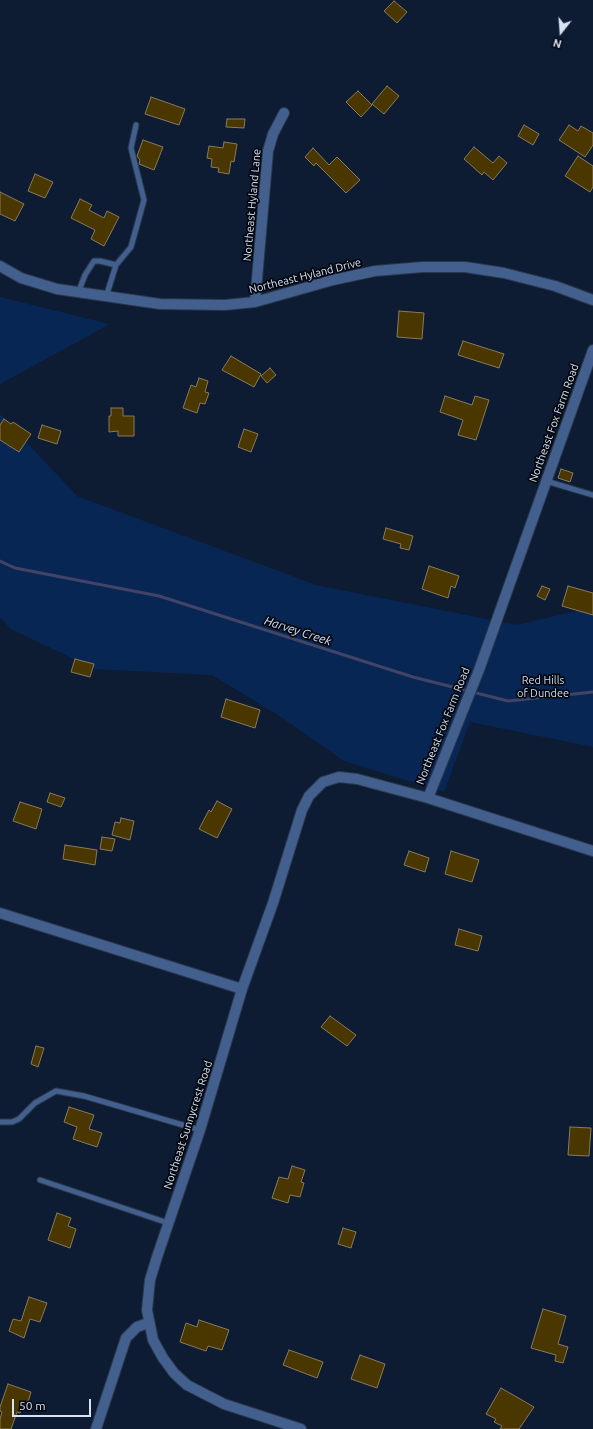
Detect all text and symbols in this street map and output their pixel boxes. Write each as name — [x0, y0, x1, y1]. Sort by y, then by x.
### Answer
north arrow — [541, 12, 581, 52]
text: N — [552, 37, 563, 50]
street label: Northeast Hyland Lane — [241, 148, 263, 262]
street label: Northeast Hyland Drive — [248, 256, 362, 296]
street label: Northeast Fox Farm Road — [526, 362, 582, 484]
water label: Harvey Creek — [263, 613, 333, 649]
street label: Northeast Fox Farm Road — [413, 666, 473, 786]
park label: Red Hills of Dundee — [517, 673, 569, 699]
street label: Northeast Sunnycrest Road — [161, 1059, 215, 1191]
scale bar — [14, 1391, 93, 1417]
text: 50 m — [19, 1399, 46, 1412]

